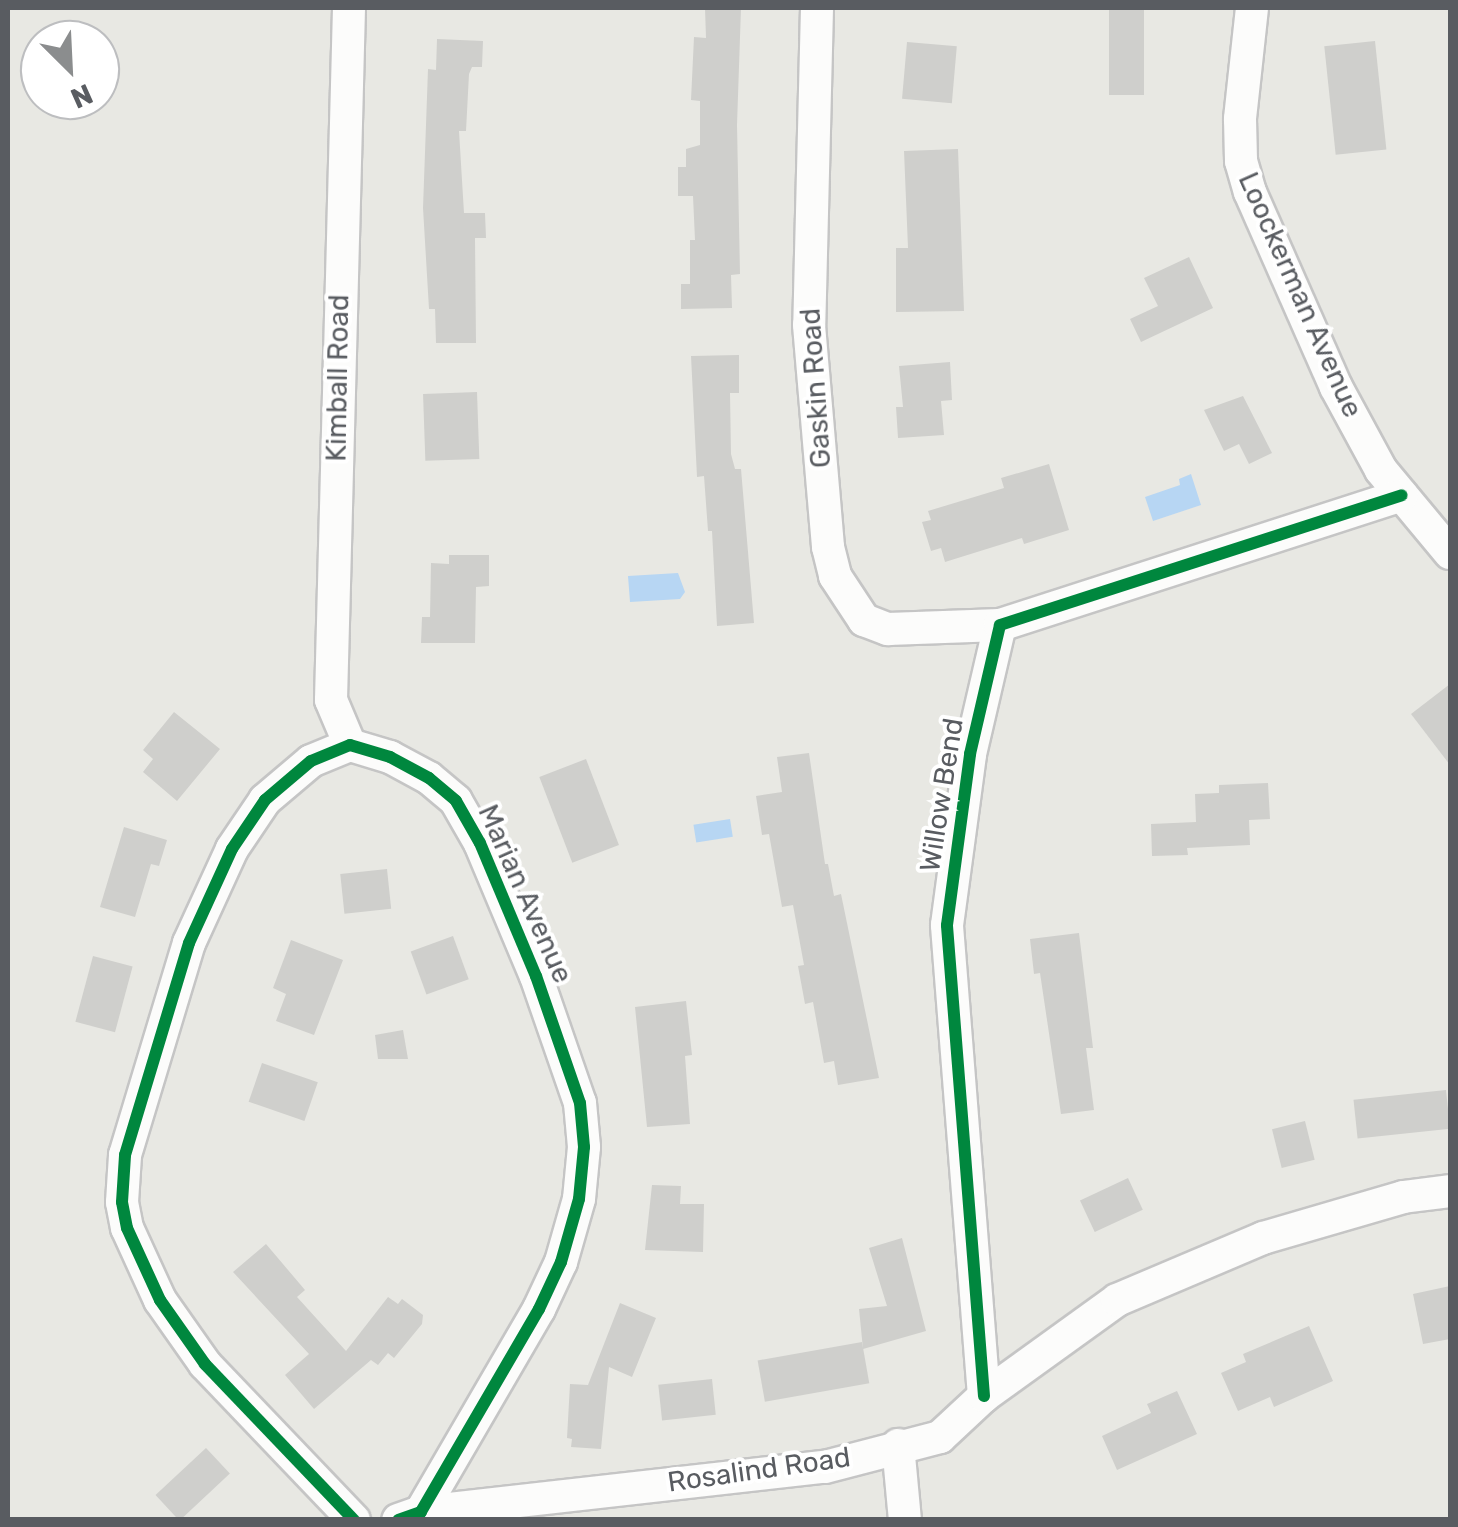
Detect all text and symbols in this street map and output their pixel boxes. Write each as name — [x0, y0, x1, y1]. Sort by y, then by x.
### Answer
north arrow — [20, 20, 120, 120]
text: N — [66, 77, 98, 115]
street label: Loockerman Avenue — [1231, 167, 1369, 423]
street label: Kimball Road — [320, 294, 356, 462]
street label: Gaskin Road — [794, 307, 838, 469]
street label: Willow Bend — [913, 715, 971, 875]
street label: Marian Avenue — [471, 799, 579, 989]
street label: Rosalind Road — [665, 1441, 853, 1499]

